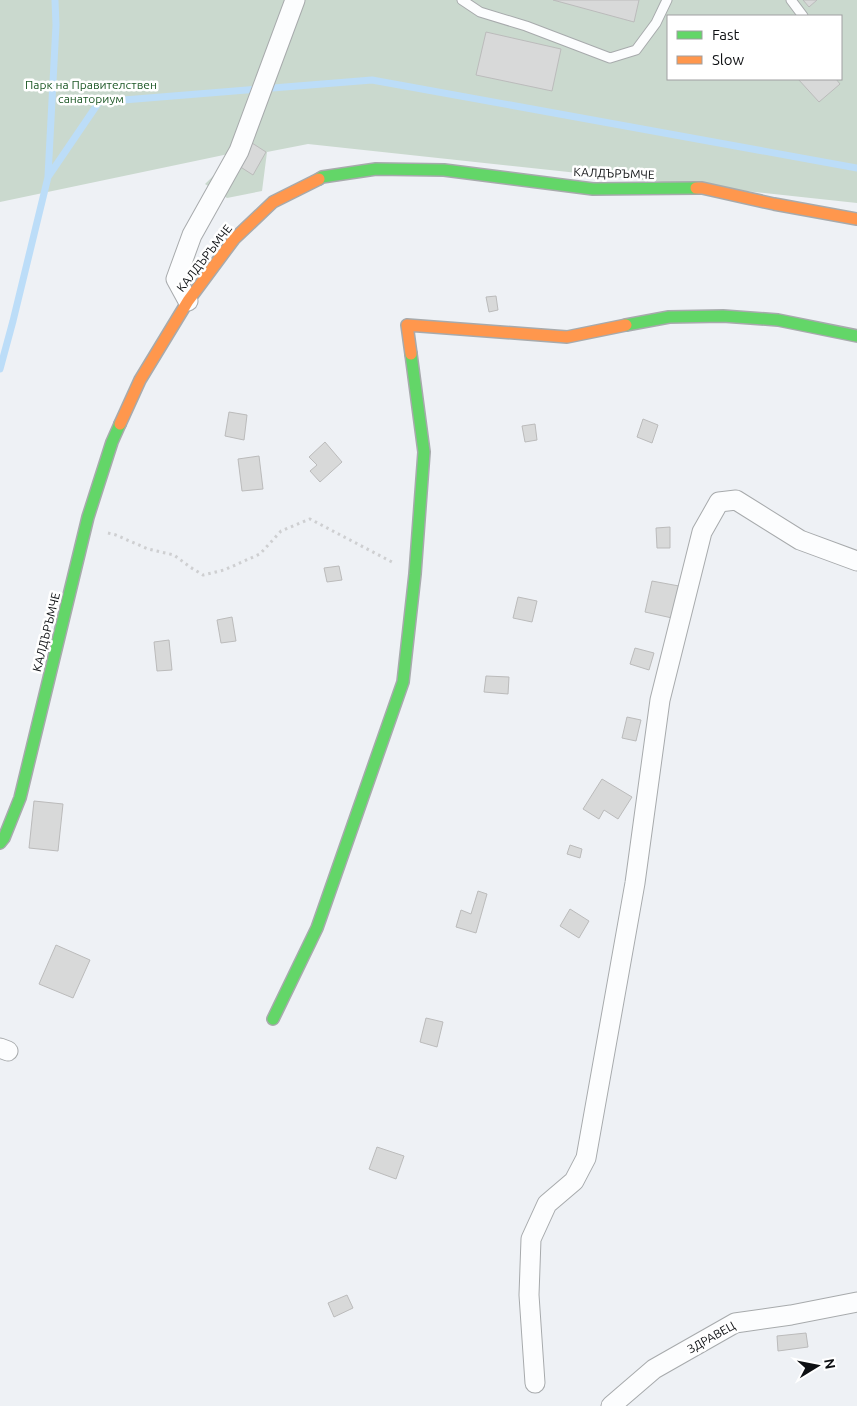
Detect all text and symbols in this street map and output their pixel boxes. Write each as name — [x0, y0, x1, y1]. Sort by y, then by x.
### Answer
legend — [667, 15, 842, 80]
text: Fast — [712, 26, 740, 43]
text: Slow — [712, 51, 745, 68]
park label: Парк на Правителствен санаториум — [25, 78, 157, 105]
street label: КАЛДЪРЪМЧЕ — [573, 165, 655, 181]
street label: КАЛДЪРЪМЧЕ — [174, 222, 234, 294]
street label: КАЛДЪРЪМЧЕ — [30, 591, 62, 673]
street label: ЗДРАВЕЦ — [685, 1318, 738, 1355]
north arrow — [792, 1341, 842, 1391]
text: N — [821, 1357, 839, 1370]

